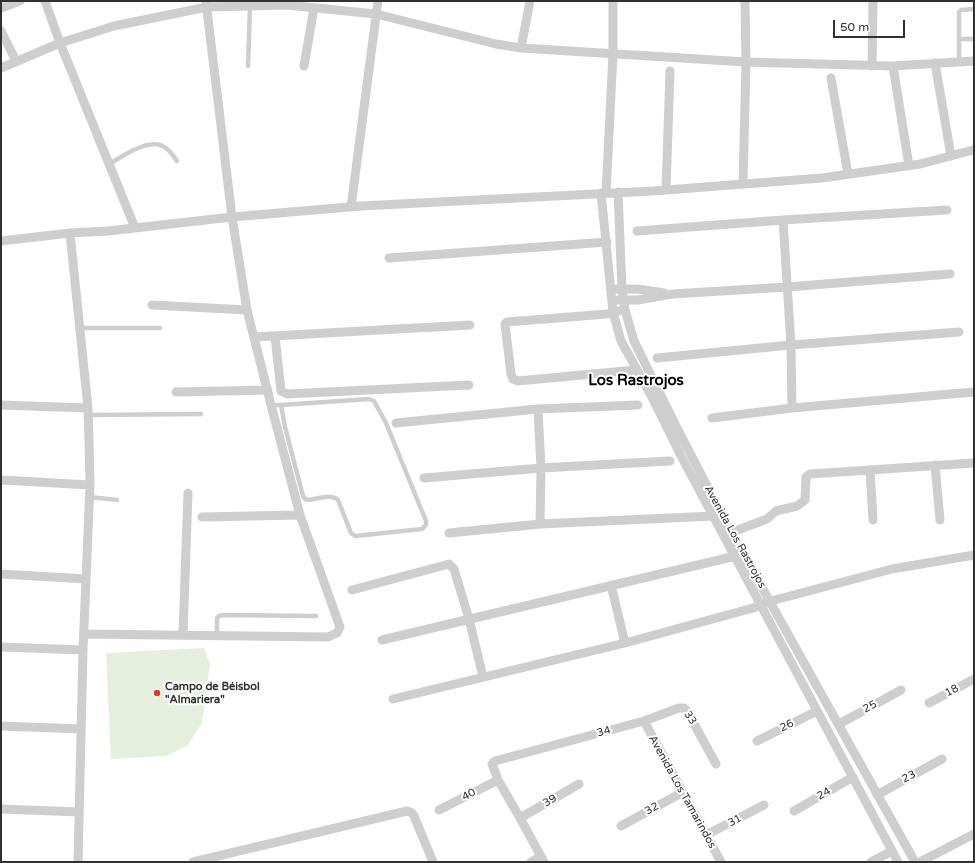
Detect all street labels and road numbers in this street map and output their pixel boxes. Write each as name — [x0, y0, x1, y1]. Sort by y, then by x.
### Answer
street label: Avenida Los Rastrojos — [701, 483, 769, 591]
street label: 18 — [943, 682, 961, 700]
street label: 25 — [861, 698, 879, 716]
street label: 33 — [681, 709, 699, 727]
street label: 26 — [778, 717, 796, 735]
street label: 34 — [596, 724, 612, 740]
street label: Avenida Los Tamarindos — [645, 733, 719, 851]
street label: 23 — [900, 768, 918, 786]
street label: 24 — [815, 785, 833, 803]
street label: 40 — [460, 786, 478, 804]
street label: 39 — [541, 792, 559, 810]
street label: 32 — [643, 800, 661, 818]
street label: 31 — [726, 812, 744, 830]

